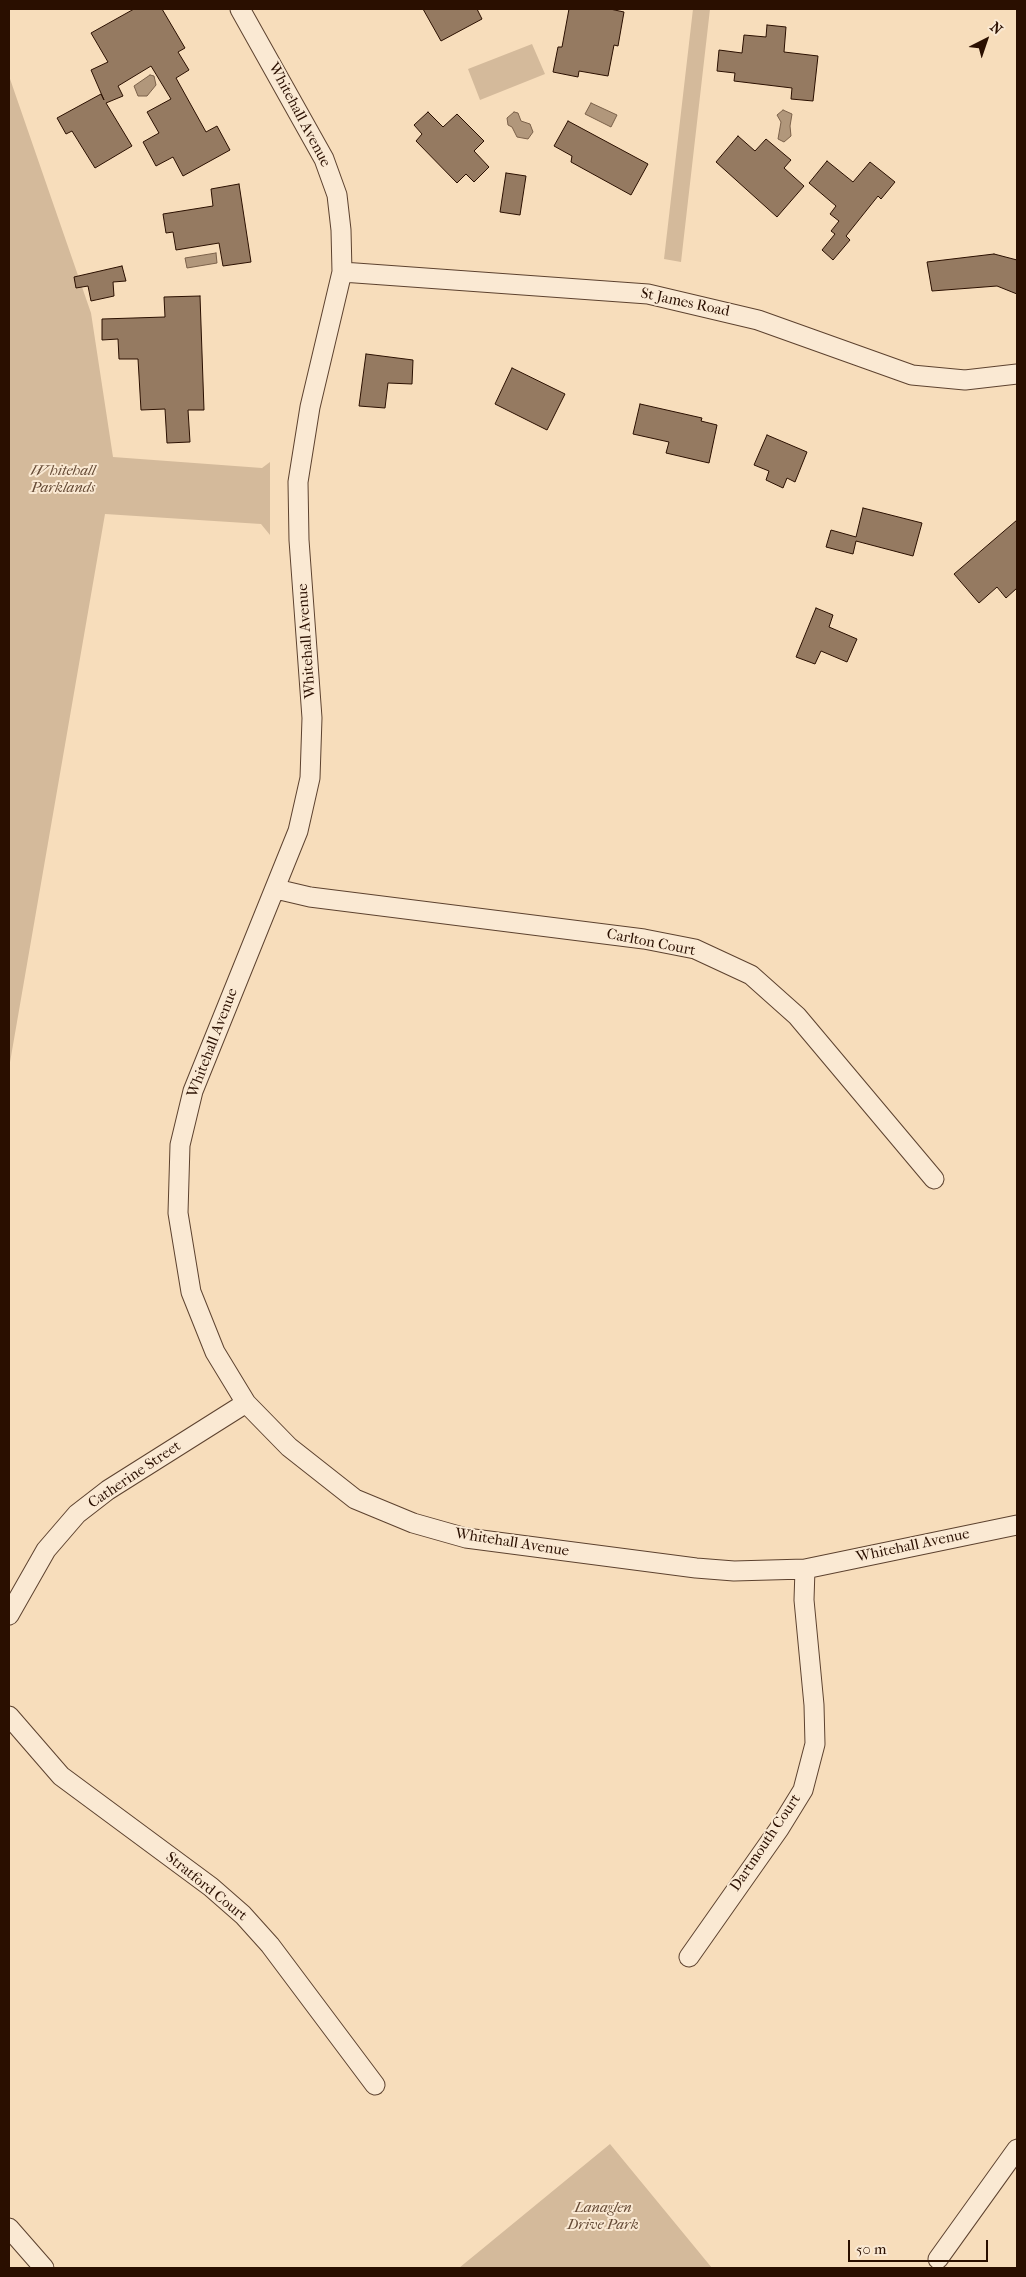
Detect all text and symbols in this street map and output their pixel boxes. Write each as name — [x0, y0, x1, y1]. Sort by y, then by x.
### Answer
north arrow — [961, 15, 1011, 65]
text: N — [987, 18, 1006, 38]
street label: Whitehall Avenue — [264, 60, 334, 170]
street label: St James Road — [639, 285, 731, 321]
park label: Whitehall Parklands — [31, 462, 95, 497]
street label: Whitehall Avenue — [294, 583, 320, 699]
street label: Carlton Court — [605, 926, 697, 960]
street label: Whitehall Avenue — [184, 986, 242, 1100]
street label: Catherine Street — [85, 1437, 185, 1513]
street label: Whitehall Avenue — [454, 1525, 570, 1561]
street label: Whitehall Avenue — [855, 1525, 971, 1567]
street label: Dartmouth Court — [727, 1791, 805, 1895]
street label: Stratford Court — [162, 1849, 250, 1925]
park label: Lanaglen Drive Park — [567, 2199, 639, 2234]
scale bar — [851, 2230, 991, 2262]
text: 50 m — [856, 2240, 886, 2258]

